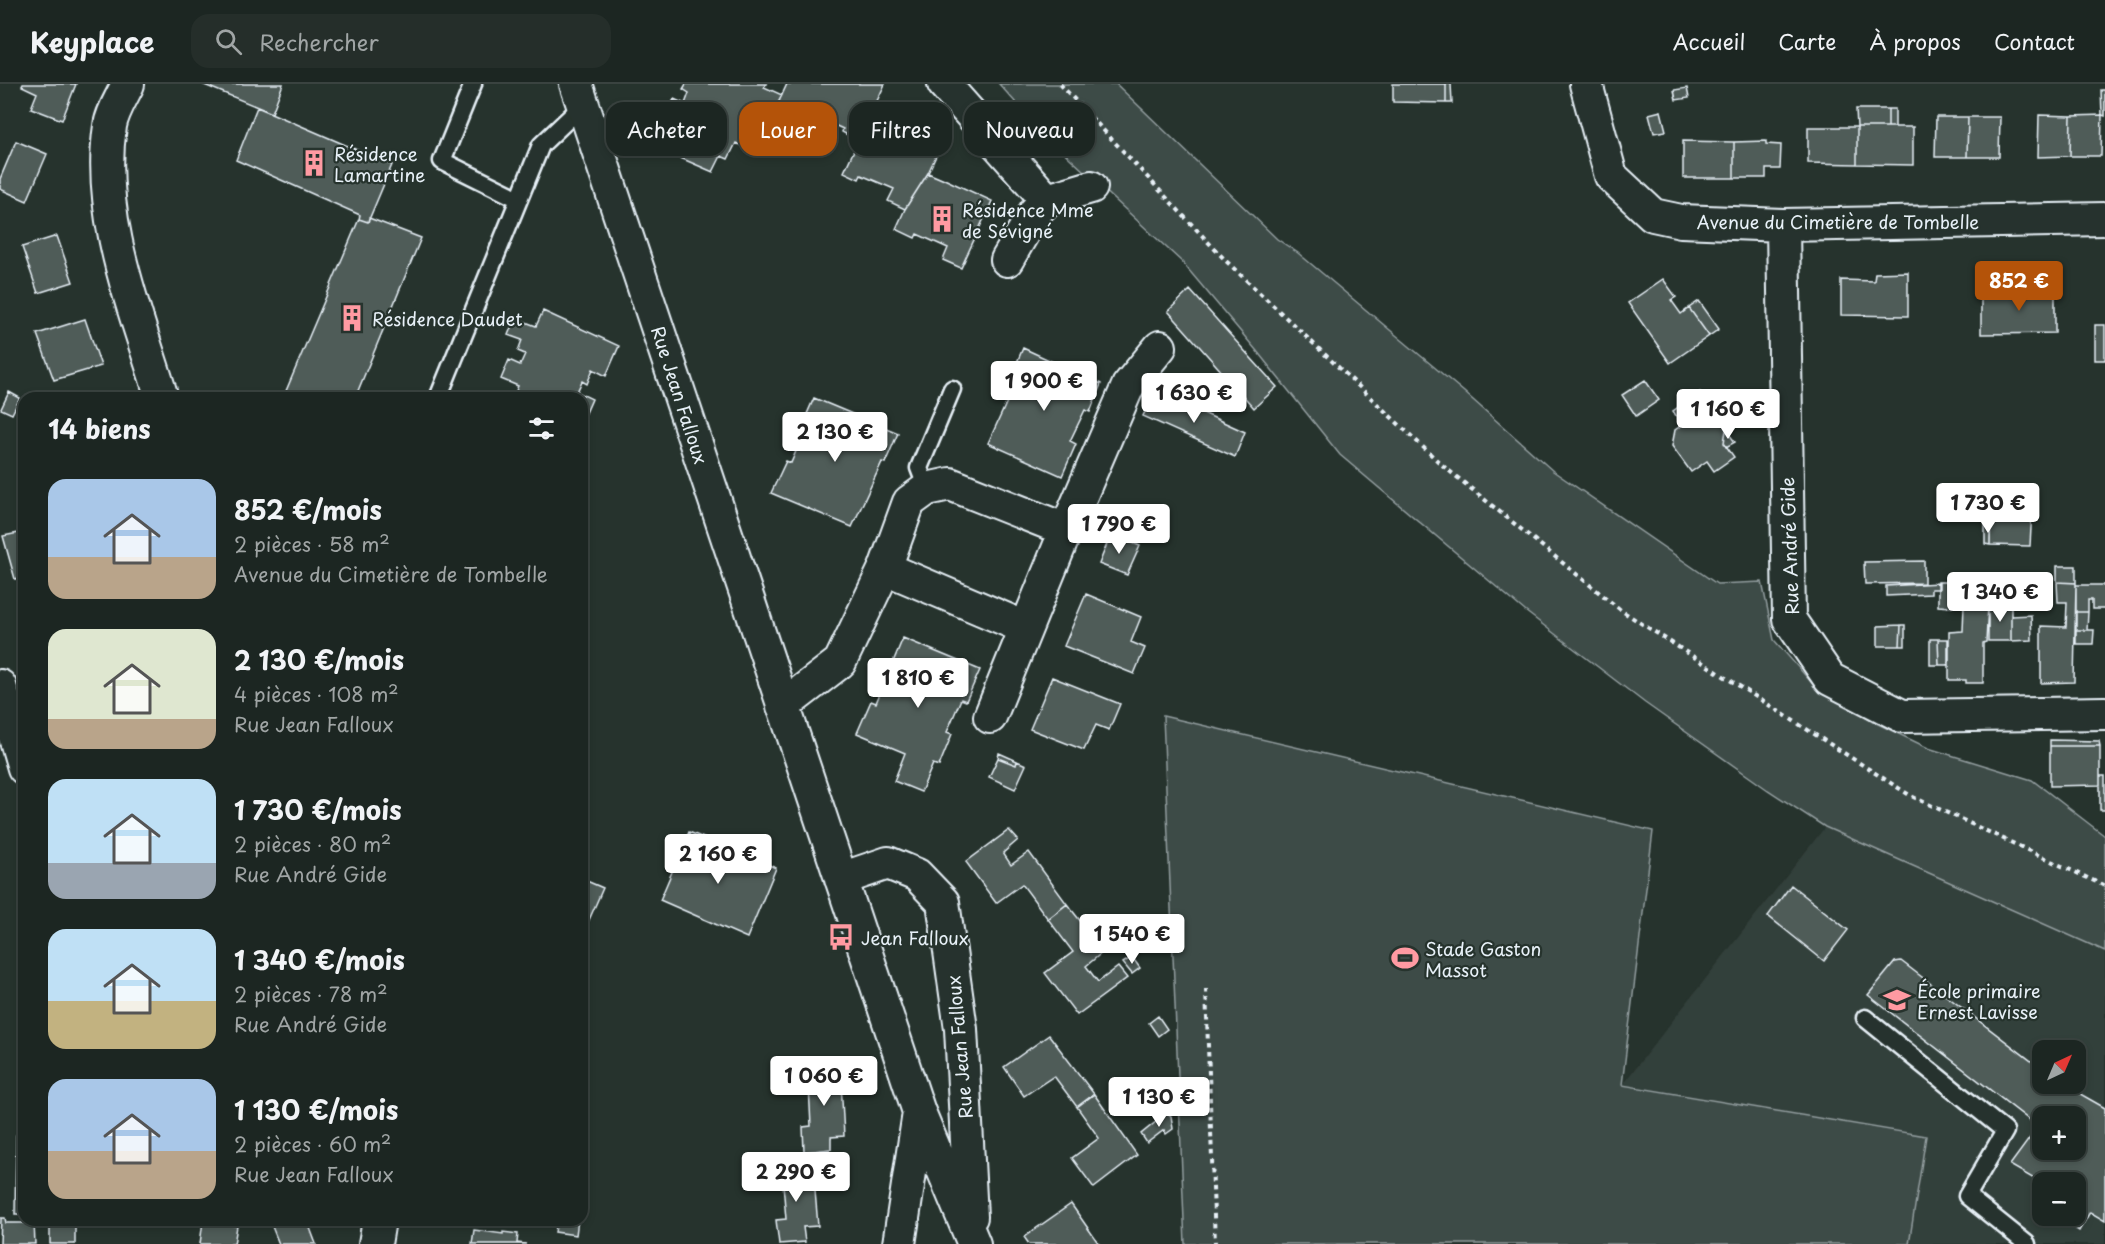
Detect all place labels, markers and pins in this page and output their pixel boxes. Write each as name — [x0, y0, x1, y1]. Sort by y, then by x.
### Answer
place label: Résidence Lamartine — [334, 140, 425, 188]
building icon: Résidence Lamartine — [299, 148, 329, 178]
place label: Résidence Mme de Sévigné — [962, 196, 1094, 244]
building icon: Résidence Mme de Sévigné — [927, 204, 957, 234]
pin: 852 € — [1977, 261, 2061, 312]
building icon: Résidence Daudet — [337, 303, 367, 333]
place label: Résidence Daudet — [372, 305, 523, 332]
pin: 1 900 € — [989, 361, 1099, 412]
pin: 1 630 € — [1139, 373, 1249, 424]
pin: 1 160 € — [1673, 389, 1783, 440]
pin: 2 130 € — [780, 412, 890, 463]
pin: 1 730 € — [1933, 483, 2043, 534]
pin: 1 790 € — [1064, 504, 1174, 555]
pin: 1 340 € — [1945, 572, 2055, 623]
pin: 1 810 € — [863, 658, 973, 709]
pin: 2 160 € — [663, 834, 773, 885]
pin: 1 540 € — [1077, 914, 1187, 965]
bus stop icon: Jean Falloux — [826, 922, 856, 952]
place label: Jean Falloux — [861, 924, 969, 951]
place label: Stade Gaston Massot — [1425, 935, 1541, 983]
sports icon: Stade Gaston Massot — [1390, 943, 1420, 973]
place label: École primaire Ernest Lavisse — [1917, 977, 2041, 1025]
school or university icon: École primaire Ernest Lavisse — [1882, 985, 1912, 1015]
pin: 1 060 € — [769, 1056, 879, 1107]
pin: 1 130 € — [1104, 1077, 1214, 1128]
pin: 2 290 € — [741, 1152, 851, 1203]

